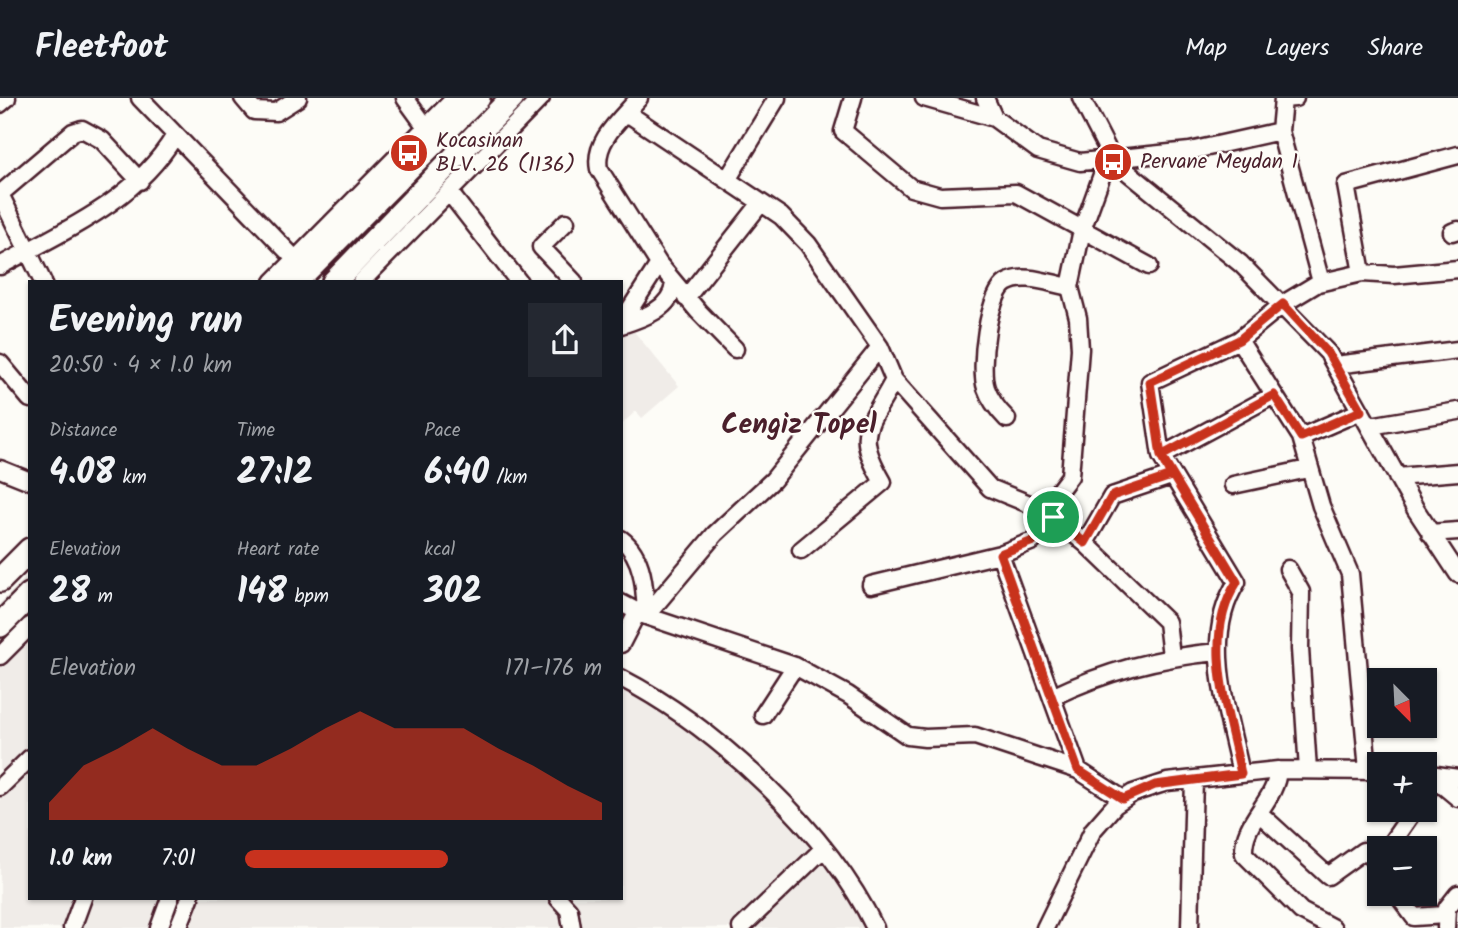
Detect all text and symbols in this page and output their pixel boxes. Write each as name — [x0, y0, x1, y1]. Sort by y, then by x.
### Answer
text: Fleetfoot — [35, 22, 168, 75]
text: Map — [1185, 29, 1227, 68]
text: Layers — [1265, 29, 1329, 68]
text: Share — [1367, 29, 1423, 68]
place label: Kocasinan BLV. 26 (1136) — [436, 125, 575, 182]
bus stop icon: Kocasinan BLV. 26 (1136) — [388, 132, 430, 174]
bus stop icon: Pervane Meydan 1 — [1092, 141, 1134, 183]
place label: Pervane Meydan 1 — [1140, 146, 1298, 179]
text: Evening run — [49, 292, 243, 352]
button: share — [528, 303, 602, 377]
text: 20:50 · 4 × 1.0 km — [49, 348, 232, 384]
district label: Cengiz Topel — [721, 403, 877, 448]
text: Distance — [49, 416, 117, 446]
text: Time — [237, 416, 275, 446]
text: Pace — [424, 416, 461, 446]
text: 4.08 — [49, 446, 115, 502]
text: 27:12 — [237, 446, 313, 502]
text: 6:40 — [424, 446, 489, 502]
text: km — [115, 463, 147, 493]
text: /km — [489, 463, 527, 493]
pin — [1023, 487, 1083, 547]
icon: arrive — [1034, 498, 1072, 536]
text: Elevation — [49, 535, 121, 565]
text: Heart rate — [237, 535, 319, 565]
text: kcal — [424, 535, 455, 565]
text: 28 — [49, 565, 90, 621]
text: 148 — [237, 565, 287, 621]
text: 302 — [424, 565, 482, 621]
text: m — [90, 582, 113, 612]
text: bpm — [287, 582, 329, 612]
text: Elevation — [49, 651, 136, 687]
text: 171–176 m — [505, 651, 602, 687]
north arrow — [1367, 668, 1437, 738]
map controls — [1367, 668, 1437, 906]
button: + — [1367, 752, 1437, 822]
button: − — [1367, 836, 1437, 906]
text: 1.0 km — [49, 841, 112, 877]
text: 7:01 — [161, 841, 196, 877]

